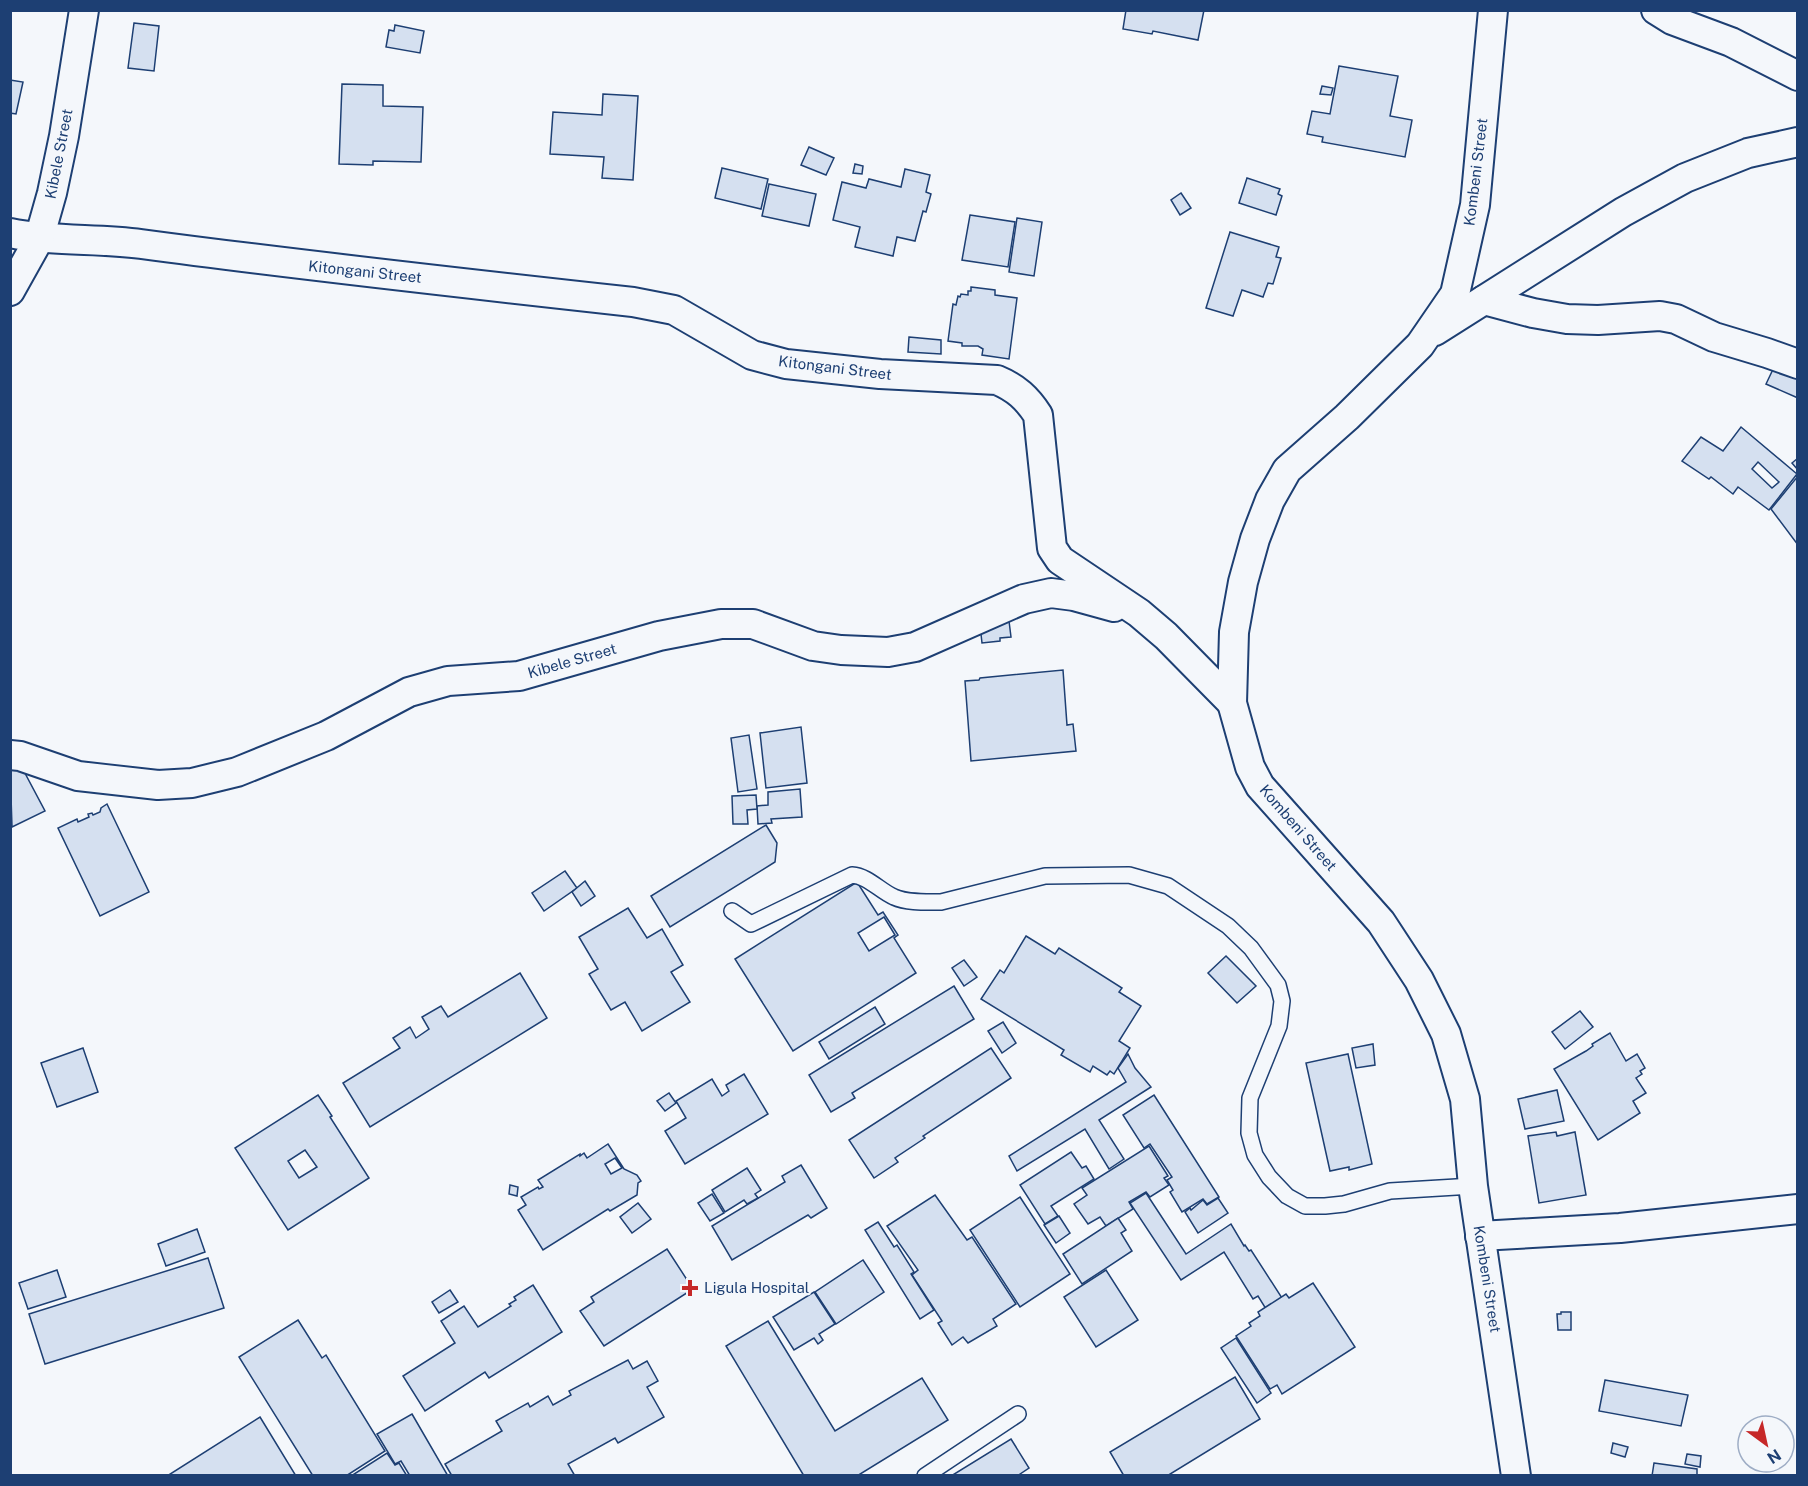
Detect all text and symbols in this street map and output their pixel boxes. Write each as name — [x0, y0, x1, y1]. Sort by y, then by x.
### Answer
street label: Kibele Street — [41, 107, 76, 200]
street label: Kombeni Street — [1460, 117, 1491, 227]
street label: Kitongani Street — [307, 257, 423, 286]
street label: Kitongani Street — [777, 352, 893, 383]
street label: Kibele Street — [526, 640, 618, 681]
street label: Kombeni Street — [1256, 781, 1341, 874]
street label: Kombeni Street — [1471, 1224, 1504, 1334]
marker: Ligula Hospital — [681, 1279, 699, 1297]
place label: Ligula Hospital — [704, 1279, 809, 1296]
north arrow — [1736, 1414, 1796, 1474]
text: N — [1763, 1445, 1784, 1468]

